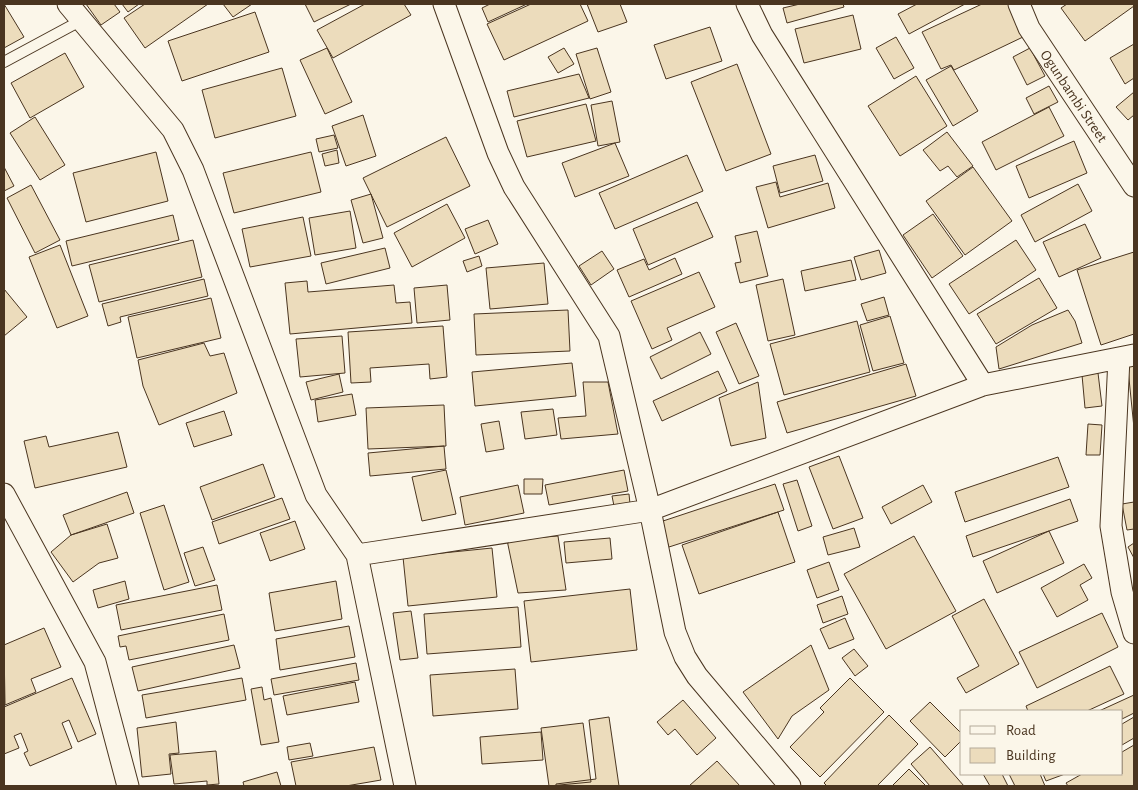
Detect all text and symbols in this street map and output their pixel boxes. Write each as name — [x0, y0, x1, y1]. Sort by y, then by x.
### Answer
street label: Ogunbambi Street — [1037, 47, 1110, 145]
legend — [960, 710, 1123, 775]
text: Road — [1006, 723, 1036, 738]
text: Building — [1006, 748, 1056, 763]

